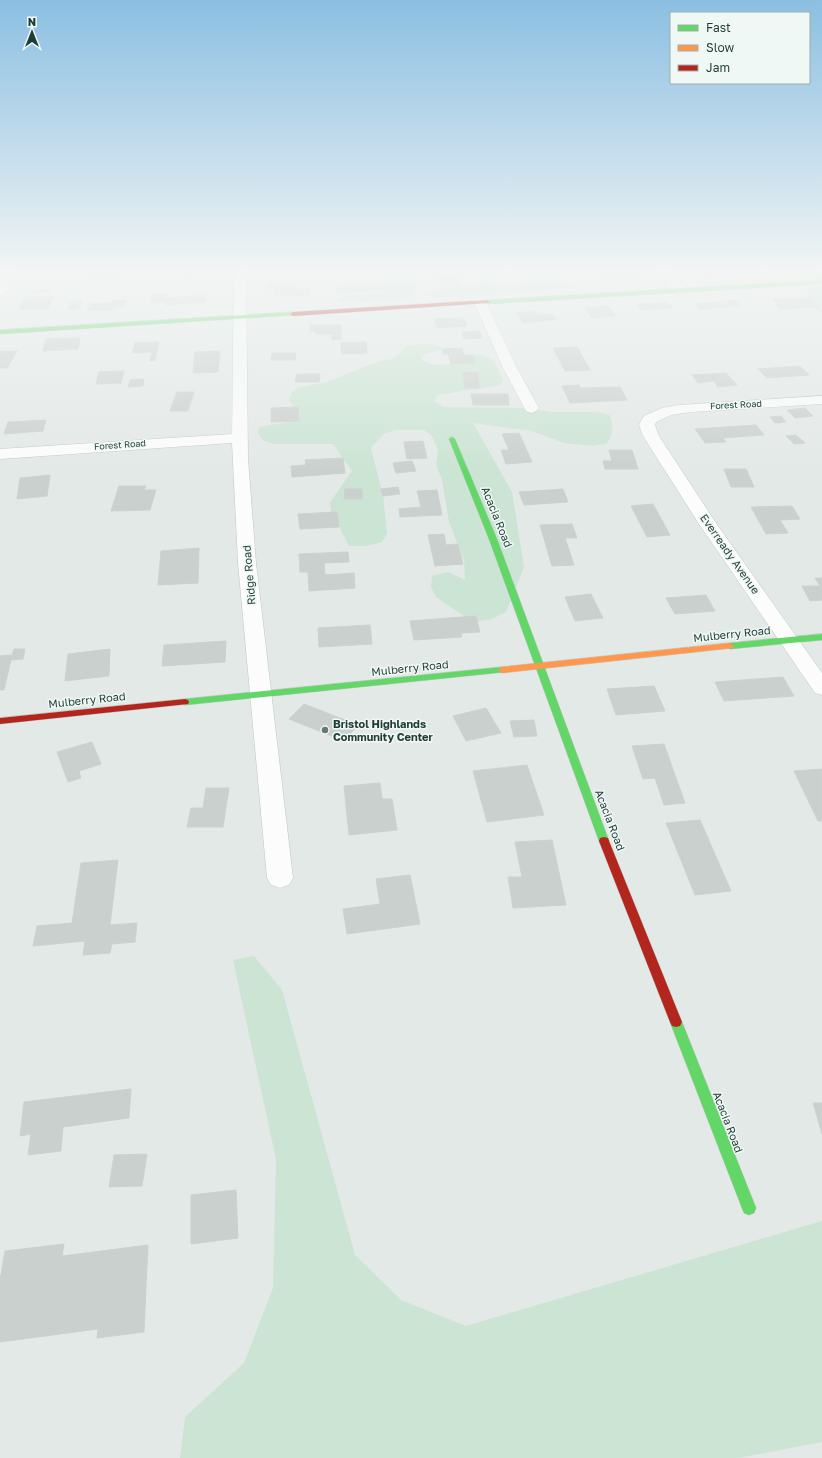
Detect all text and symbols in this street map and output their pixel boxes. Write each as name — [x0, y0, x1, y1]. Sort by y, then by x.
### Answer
north arrow — [12, 12, 52, 52]
legend — [670, 12, 810, 84]
text: N — [28, 15, 36, 28]
text: Fast — [706, 20, 731, 35]
text: Slow — [706, 40, 734, 55]
text: Jam — [706, 60, 730, 75]
street label: Forest Road — [710, 398, 762, 411]
street label: Forest Road — [94, 437, 146, 452]
street label: Acacia Road — [479, 485, 516, 549]
street label: Everready Avenue — [698, 511, 763, 596]
street label: Ridge Road — [239, 545, 258, 606]
street label: Mulberry Road — [693, 623, 771, 644]
street label: Mulberry Road — [371, 657, 449, 678]
street label: Mulberry Road — [48, 689, 126, 710]
place label: Bristol Highlands Community Center — [333, 717, 434, 743]
marker: Bristol Highlands Community Center — [320, 725, 330, 735]
street label: Acacia Road — [593, 787, 628, 852]
street label: Acacia Road — [711, 1089, 746, 1154]

